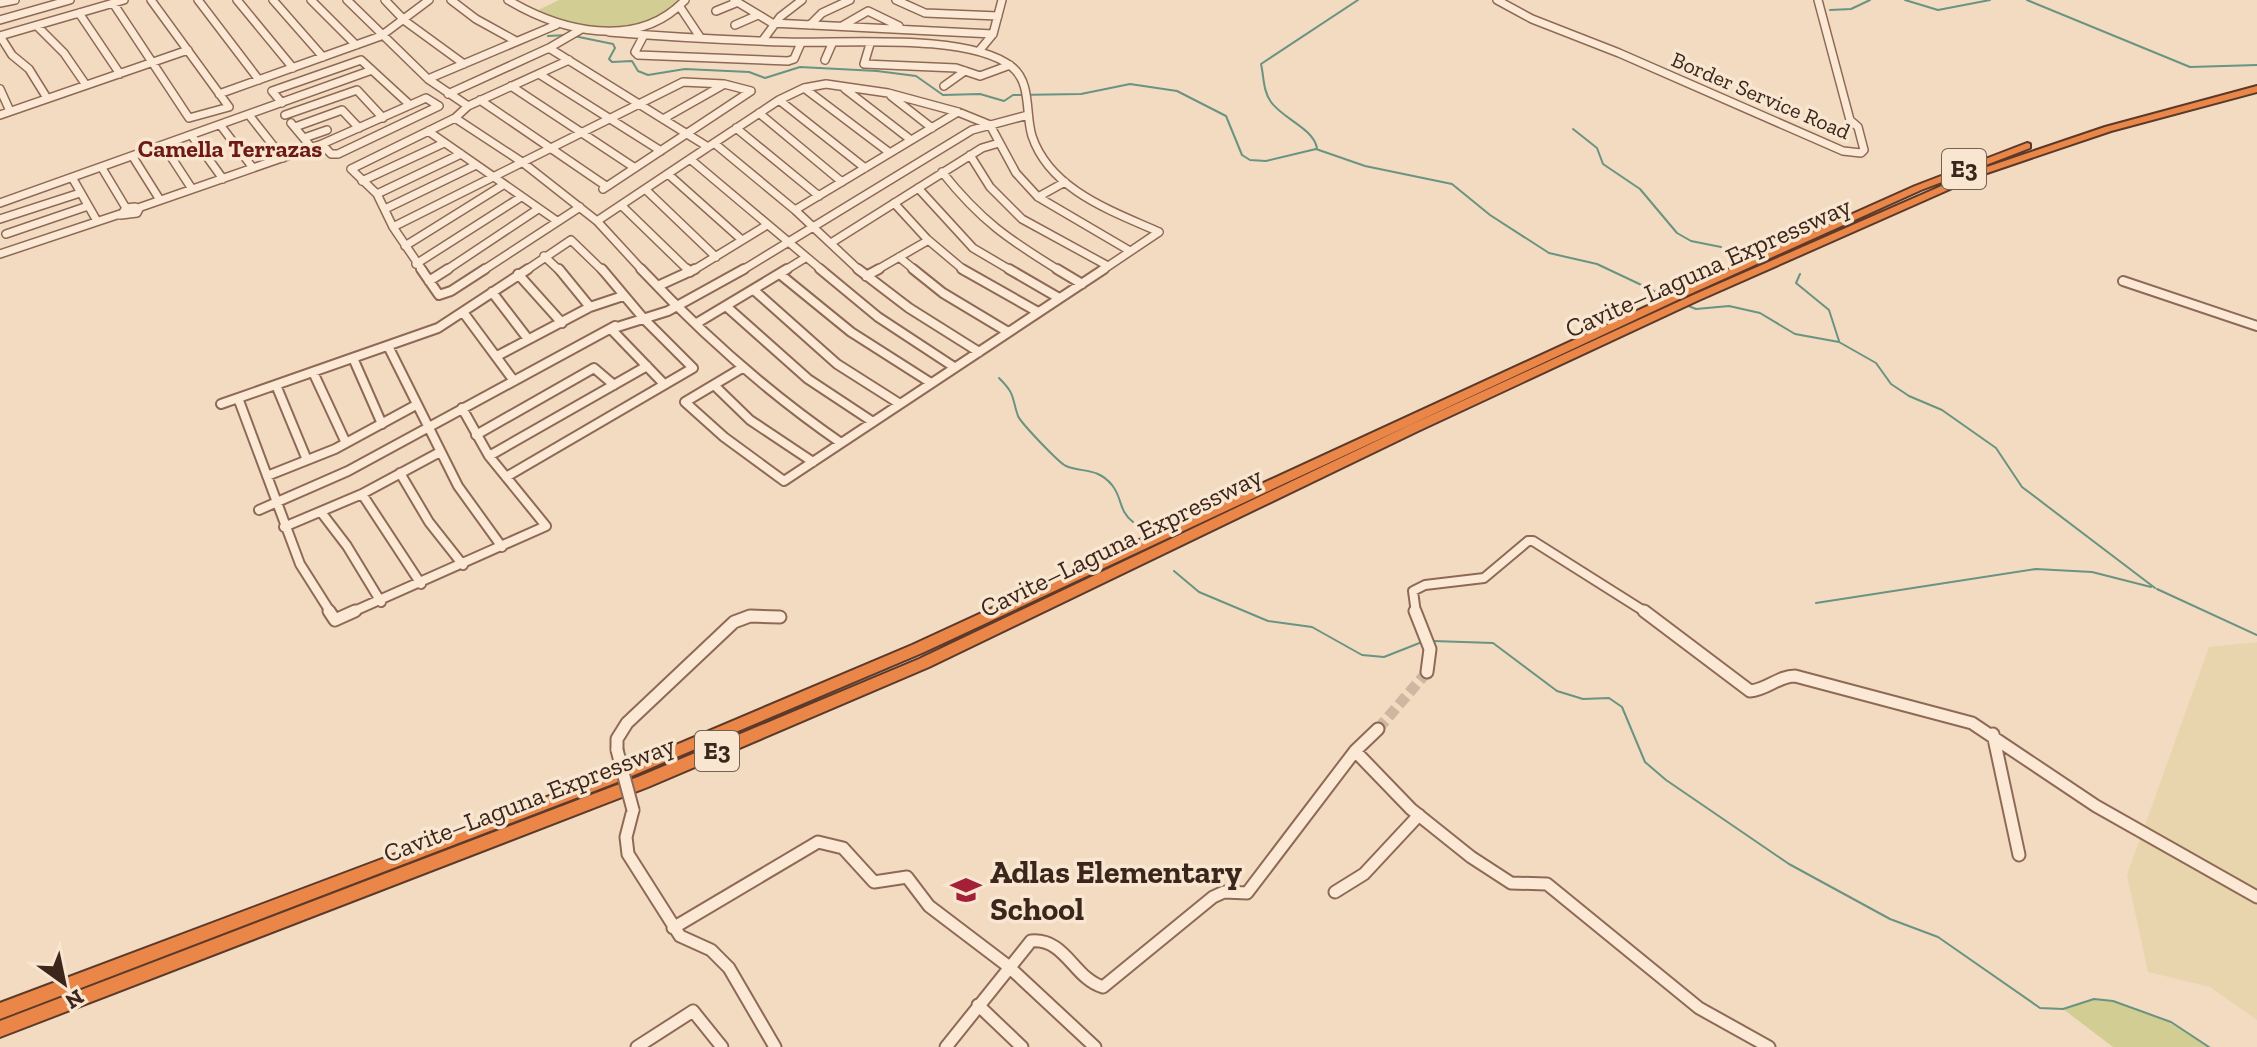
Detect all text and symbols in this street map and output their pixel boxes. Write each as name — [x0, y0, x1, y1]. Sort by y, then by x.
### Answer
street label: Border Service Road — [1667, 46, 1854, 145]
district label: Camella Terrazas — [138, 134, 322, 163]
road number: E3 — [1942, 149, 1986, 189]
street label: Cavite–Laguna Expressway — [1560, 189, 1857, 345]
street label: Cavite–Laguna Expressway — [975, 459, 1268, 624]
street label: Cavite–Laguna Expressway — [379, 728, 680, 869]
road number: E3 — [695, 731, 739, 771]
place label: Adlas Elementary School — [990, 853, 1242, 928]
school or university icon: Adlas Elementary School — [949, 873, 983, 907]
north arrow — [24, 943, 104, 1023]
text: N — [60, 983, 89, 1015]

